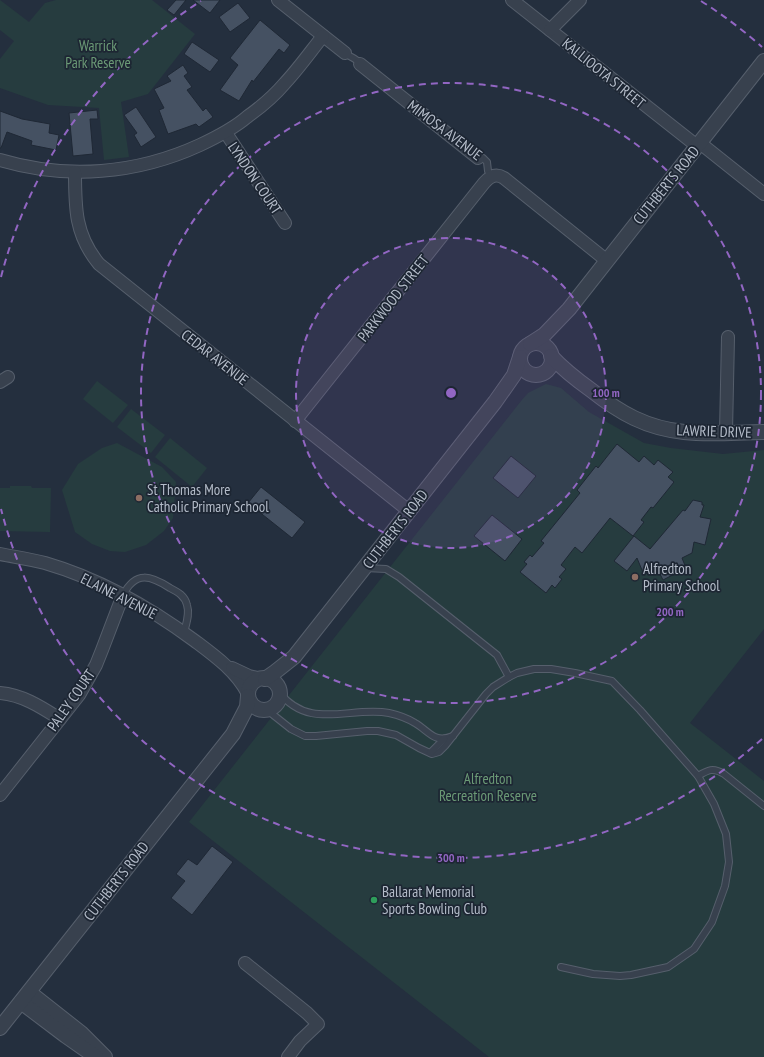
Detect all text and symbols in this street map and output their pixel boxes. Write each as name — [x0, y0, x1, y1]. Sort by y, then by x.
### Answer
street label: KALLIOOTA STREET — [559, 34, 650, 113]
park label: Warrick Park Reserve — [65, 36, 131, 72]
street label: MIMOSA AVENUE — [404, 96, 486, 164]
street label: LYNDON COURT — [224, 138, 286, 218]
street label: CUTHBERTS ROAD — [629, 142, 703, 228]
street label: PARKWOOD STREET — [353, 251, 433, 345]
street label: CEDAR AVENUE — [178, 325, 252, 389]
text: 100 m — [592, 385, 620, 400]
centre of rings — [444, 386, 458, 400]
street label: LAWRIE DRIVE — [676, 420, 752, 442]
place label: St Thomas More Catholic Primary School — [147, 480, 269, 516]
street label: CUTHBERTS ROAD — [358, 485, 432, 572]
marker: St Thomas More Catholic Primary School — [134, 493, 144, 503]
place label: Alfredton Primary School — [643, 559, 720, 595]
street label: ELAINE AVENUE — [78, 569, 160, 623]
marker: Alfredton Primary School — [630, 572, 640, 582]
text: 200 m — [656, 604, 684, 619]
street label: PALEY COURT — [43, 665, 99, 735]
park label: Alfredton Recreation Reserve — [439, 769, 537, 805]
street label: CUTHBERTS ROAD — [79, 837, 153, 924]
text: 300 m — [437, 850, 465, 865]
place label: Ballarat Memorial Sports Bowling Club — [382, 882, 487, 918]
marker: Ballarat Memorial Sports Bowling Club — [369, 895, 379, 905]

